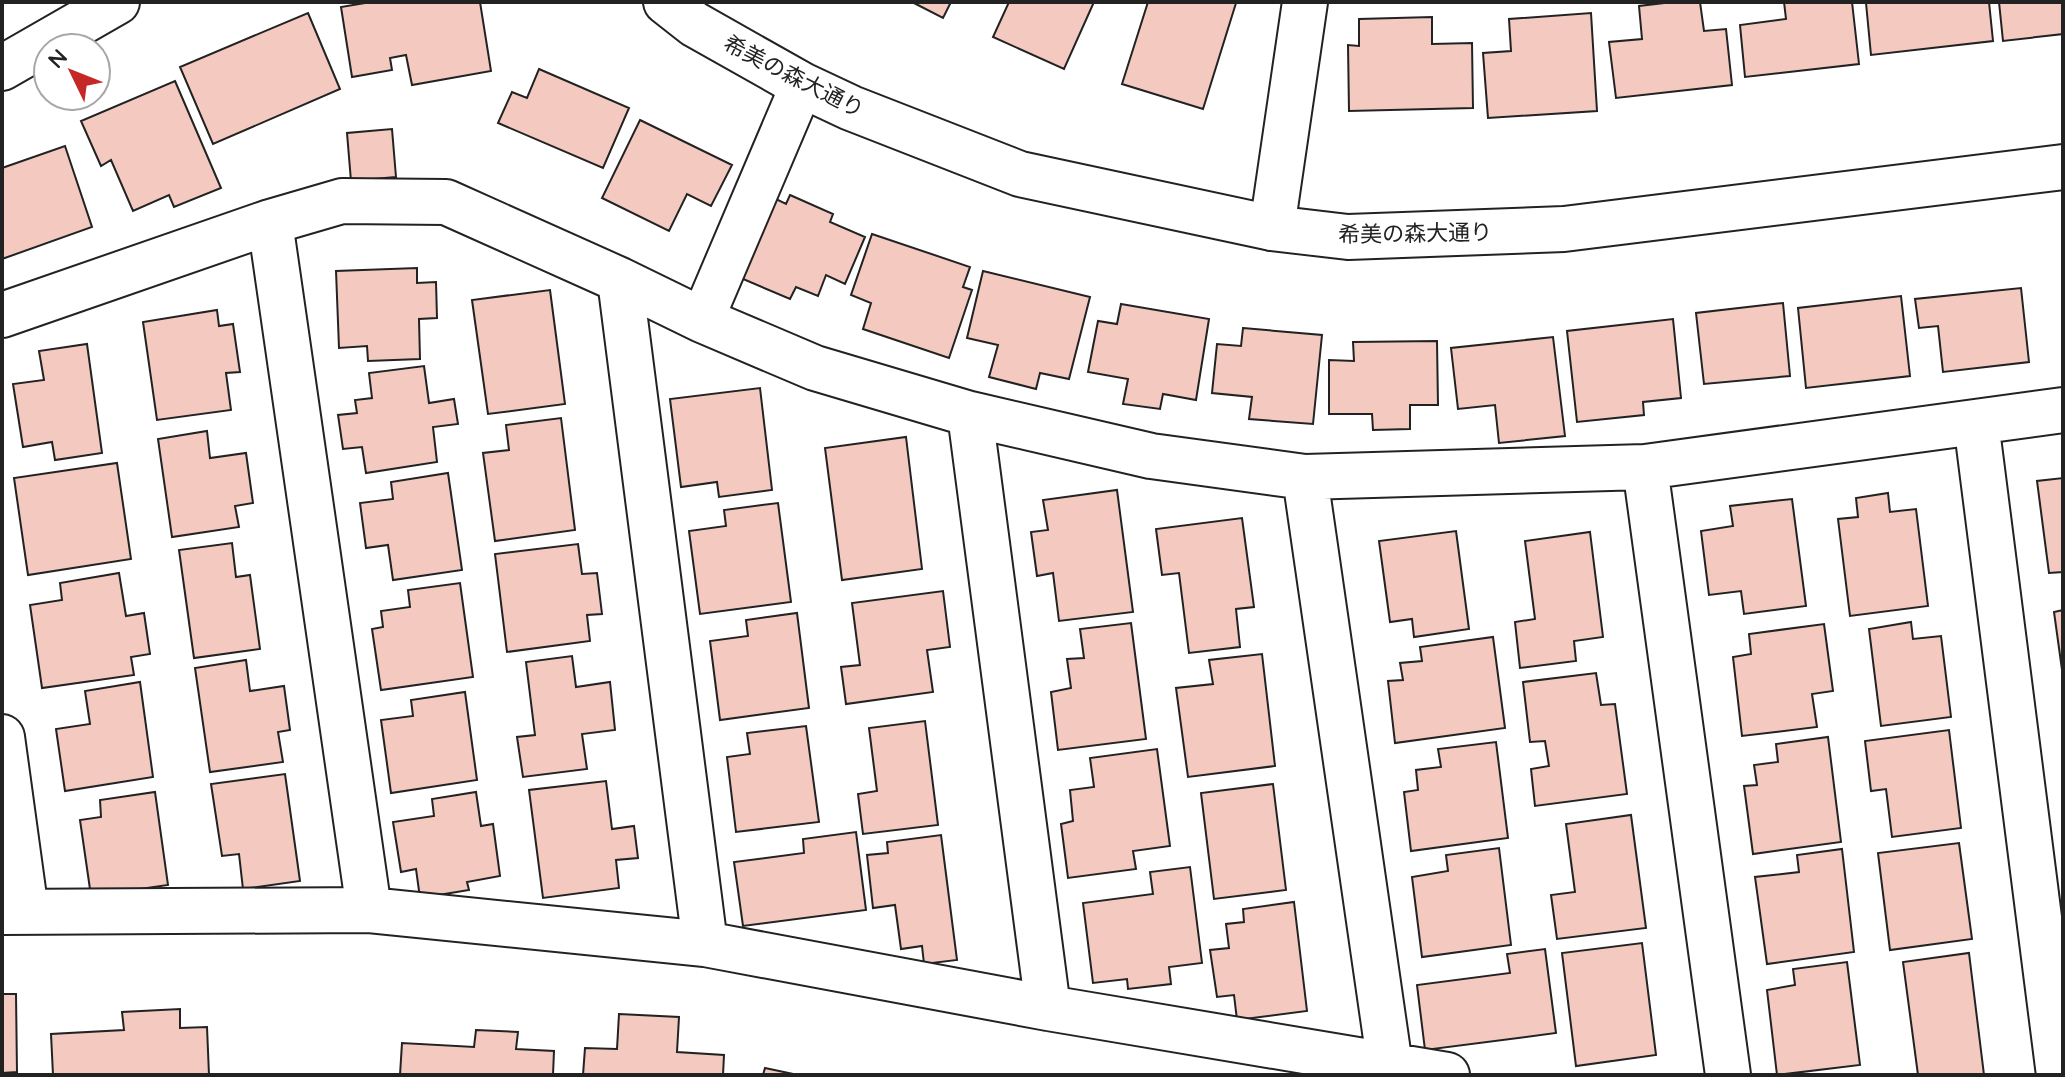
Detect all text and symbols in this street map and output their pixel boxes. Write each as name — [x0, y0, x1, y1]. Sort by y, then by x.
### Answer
street label: 希美の森大通り — [719, 29, 869, 123]
north arrow — [32, 32, 112, 112]
text: N — [42, 43, 73, 74]
street label: 希美の森大通り — [1338, 218, 1492, 248]

